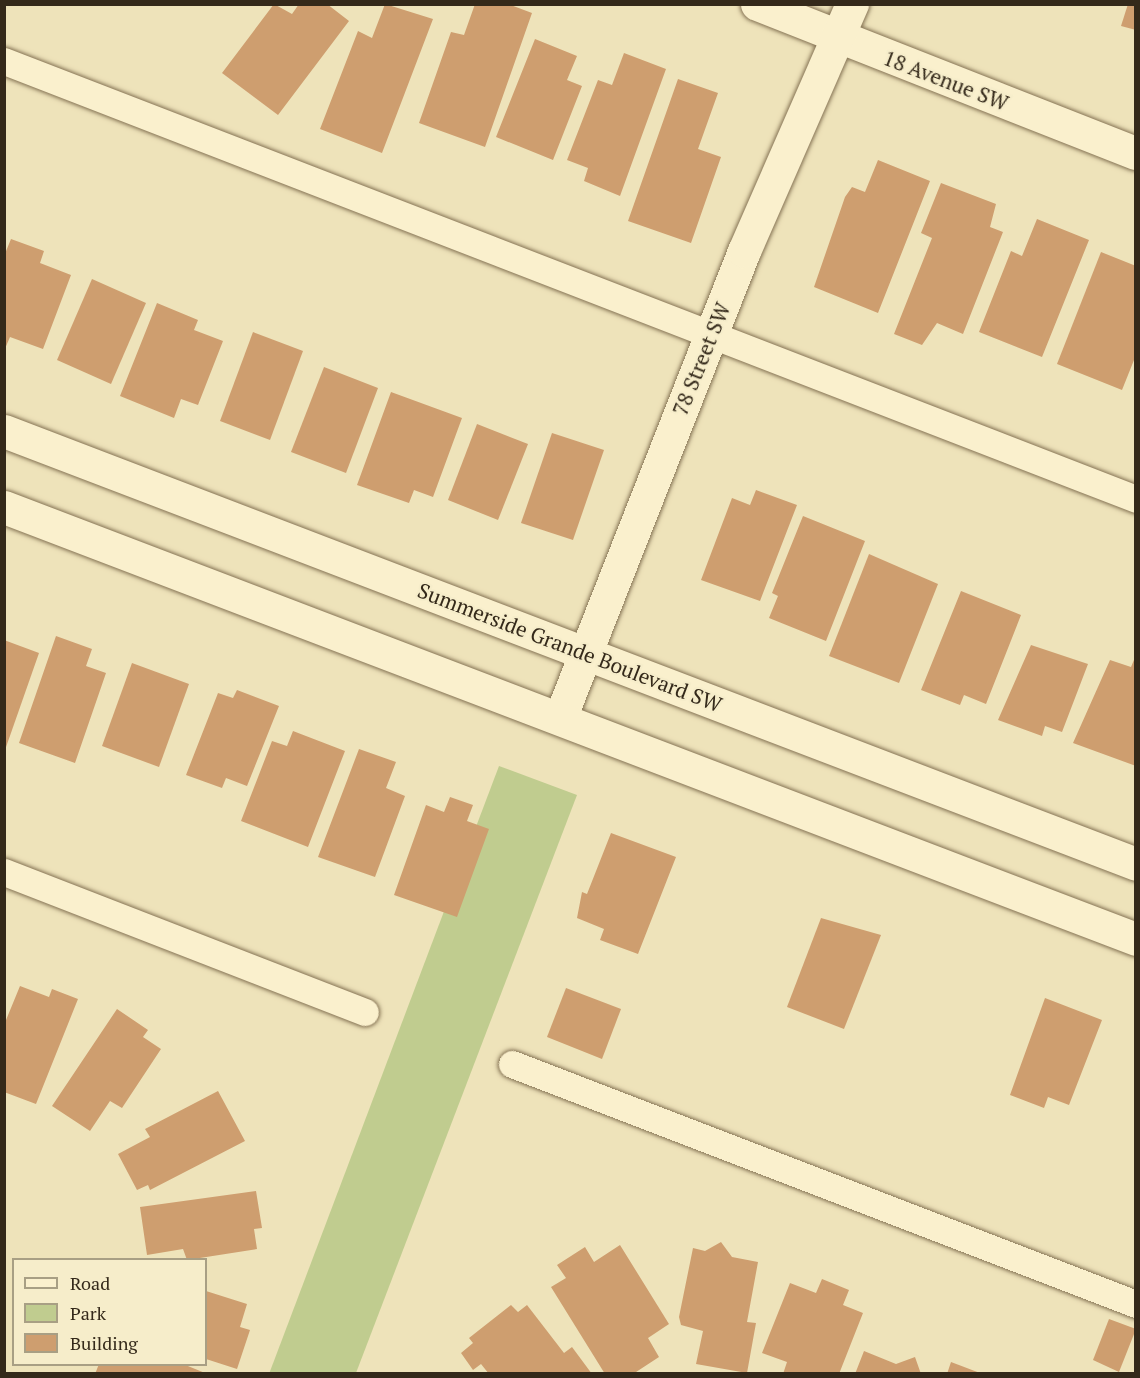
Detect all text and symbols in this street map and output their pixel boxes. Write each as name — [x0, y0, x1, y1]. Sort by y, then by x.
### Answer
street label: 18 Avenue SW — [880, 45, 1012, 115]
street label: 78 Street SW — [667, 299, 735, 419]
street label: Summerside Grande Boulevard SW — [414, 577, 726, 717]
legend — [12, 1258, 207, 1366]
text: Road — [70, 1271, 110, 1295]
text: Park — [70, 1301, 106, 1325]
text: Building — [70, 1331, 138, 1355]

